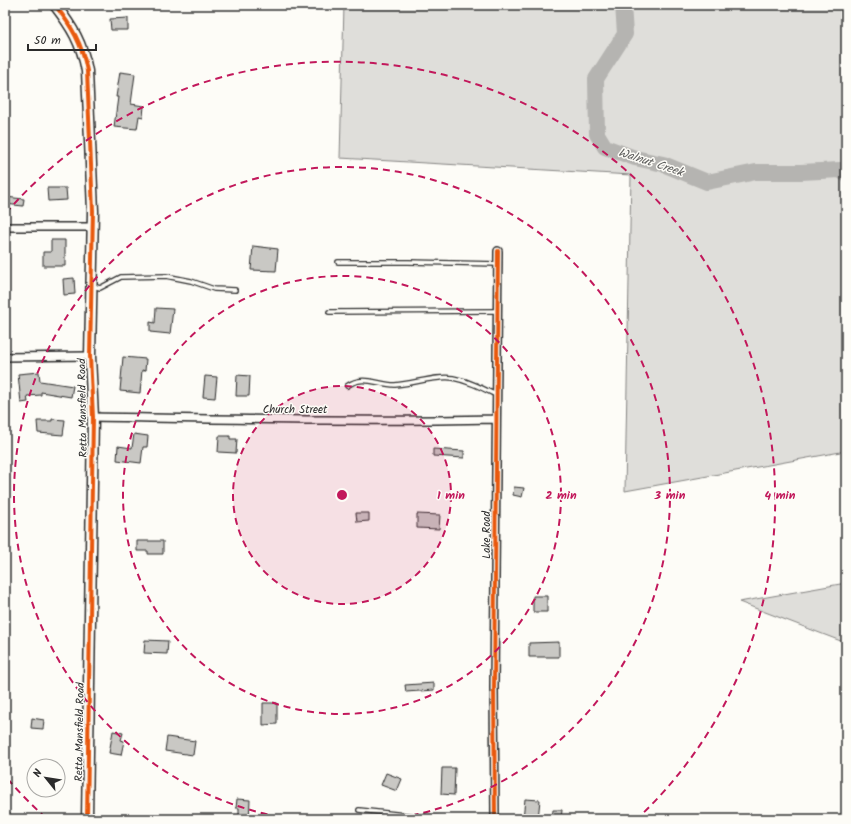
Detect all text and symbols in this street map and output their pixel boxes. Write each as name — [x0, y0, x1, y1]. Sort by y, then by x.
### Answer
scale bar — [28, 26, 96, 52]
text: 50 m — [34, 31, 61, 50]
water label: Walnut Creek — [616, 143, 688, 183]
street label: Retta Mansfield Road — [73, 358, 93, 458]
street label: Church Street — [263, 401, 328, 419]
text: 1 min — [437, 486, 465, 505]
text: 2 min — [545, 486, 577, 505]
text: 3 min — [654, 486, 686, 505]
text: 4 min — [765, 486, 796, 505]
centre of rings — [335, 488, 349, 502]
street label: Lake Road — [478, 511, 496, 559]
street label: Retta Mansfield Road — [70, 682, 90, 782]
north arrow — [26, 758, 66, 798]
text: N — [29, 766, 48, 781]

